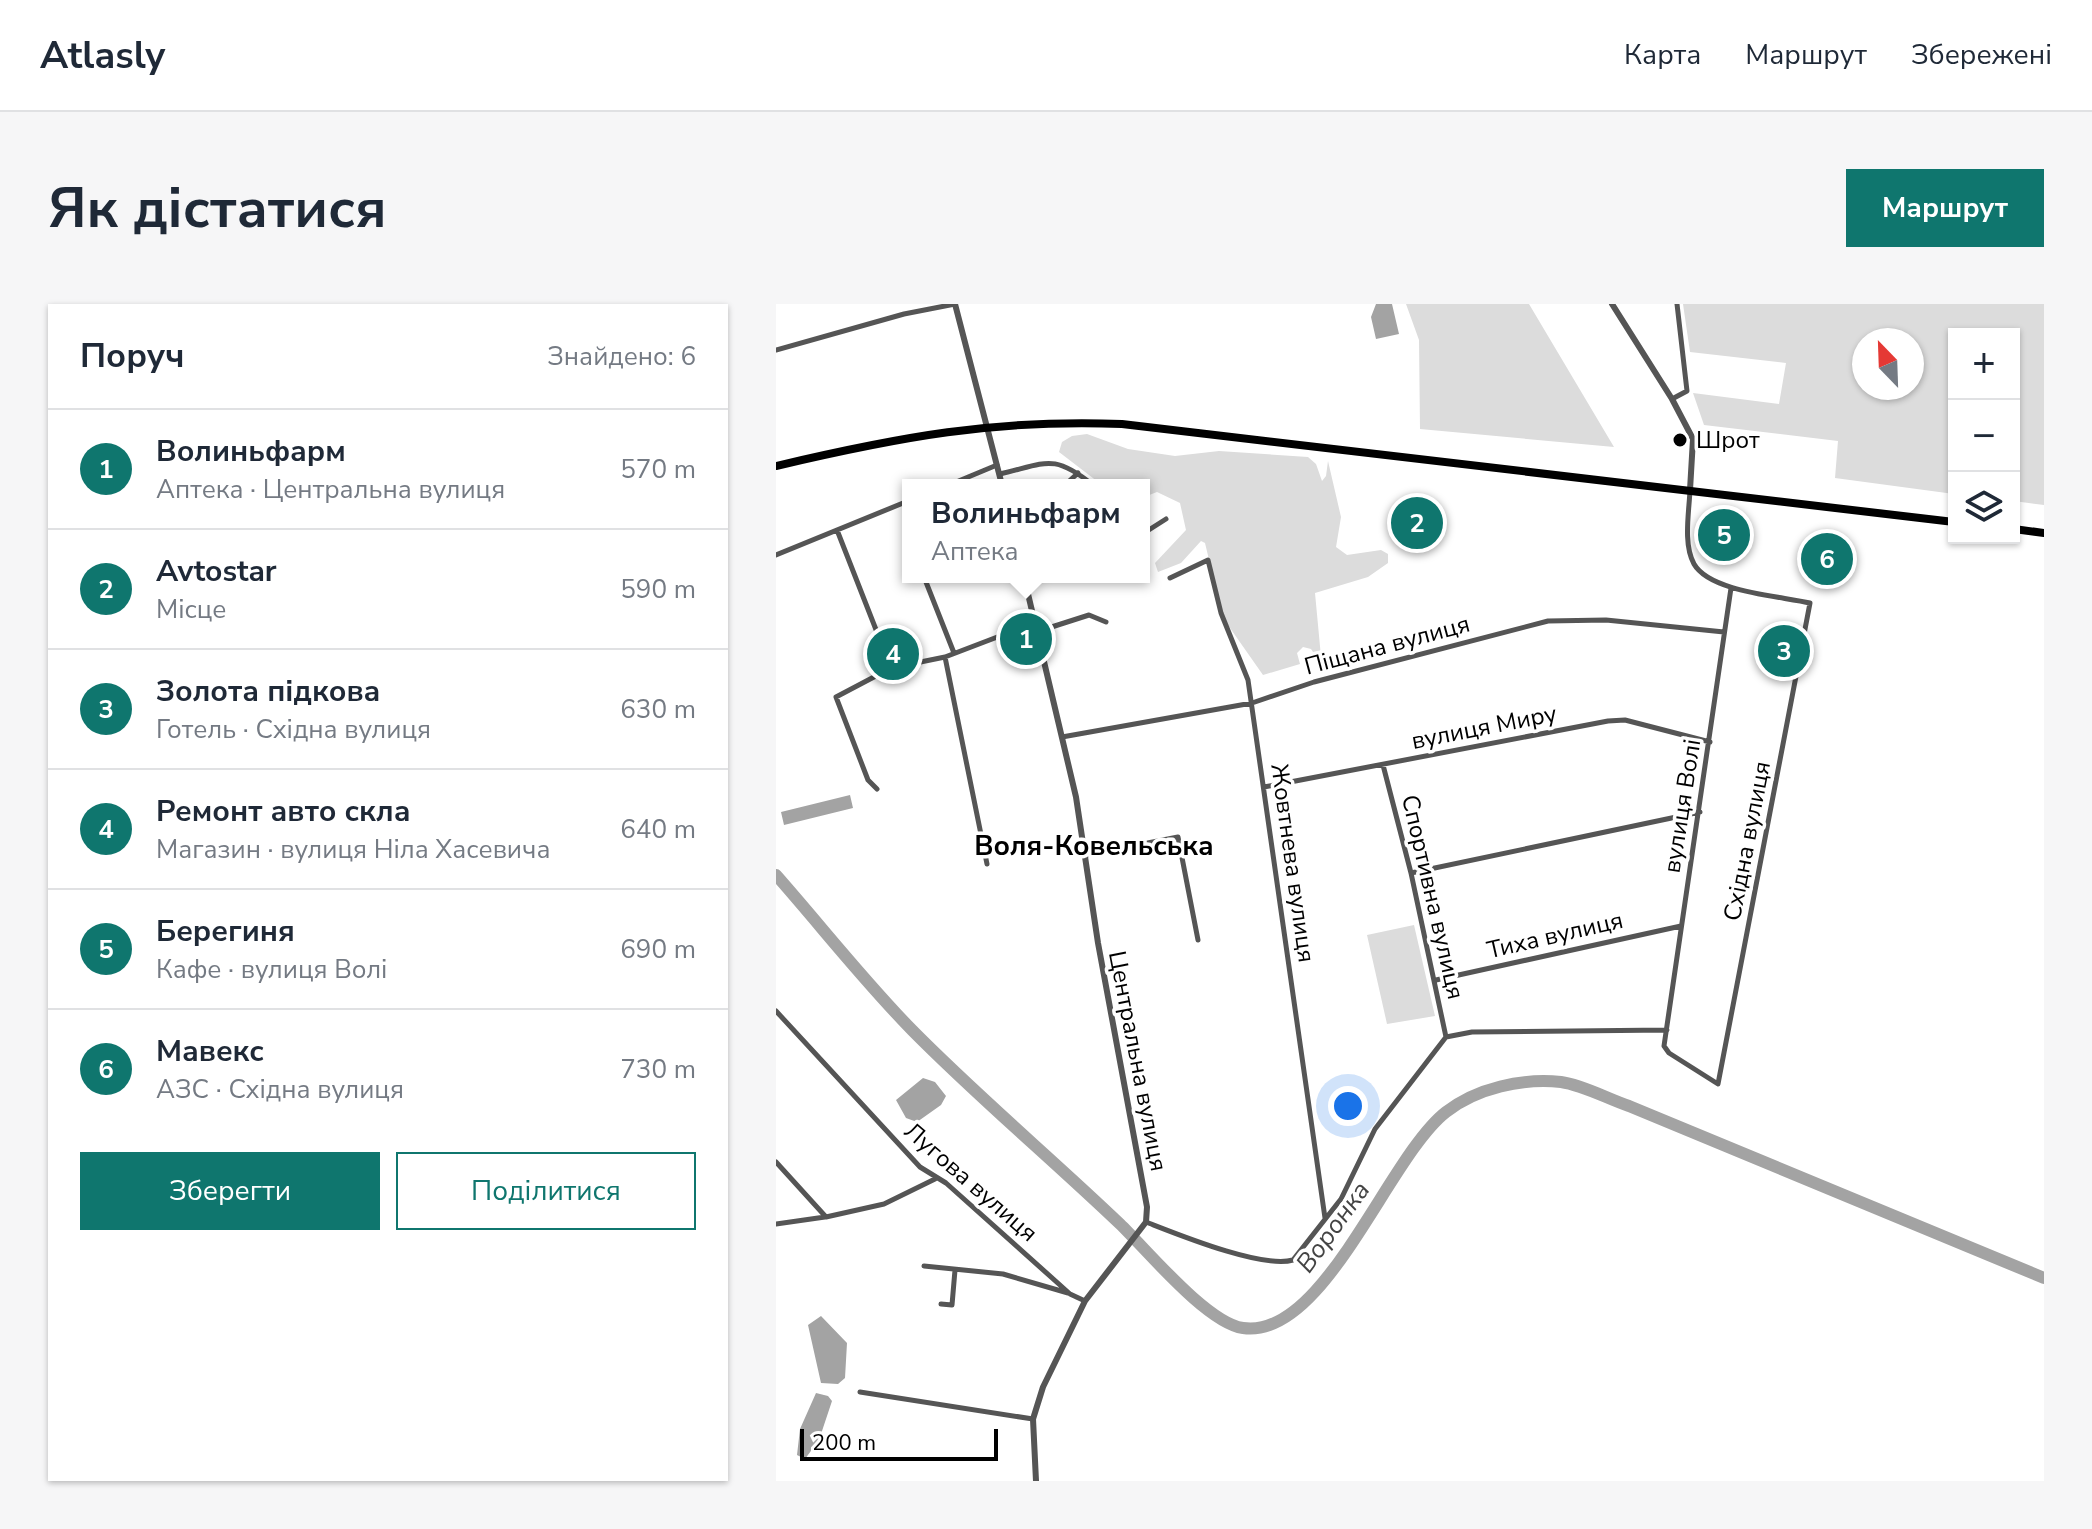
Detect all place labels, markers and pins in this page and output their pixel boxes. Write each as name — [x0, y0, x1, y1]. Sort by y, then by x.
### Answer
place label: Шрот — [1696, 424, 1760, 456]
marker: Шрот — [1671, 431, 1689, 449]
pin: 2 — [1391, 493, 1443, 553]
pin: 5 — [1698, 505, 1750, 565]
pin: 6 — [1801, 529, 1853, 589]
pin: 1 — [1000, 609, 1052, 669]
pin: 3 — [1758, 621, 1810, 681]
pin: 4 — [867, 624, 919, 684]

